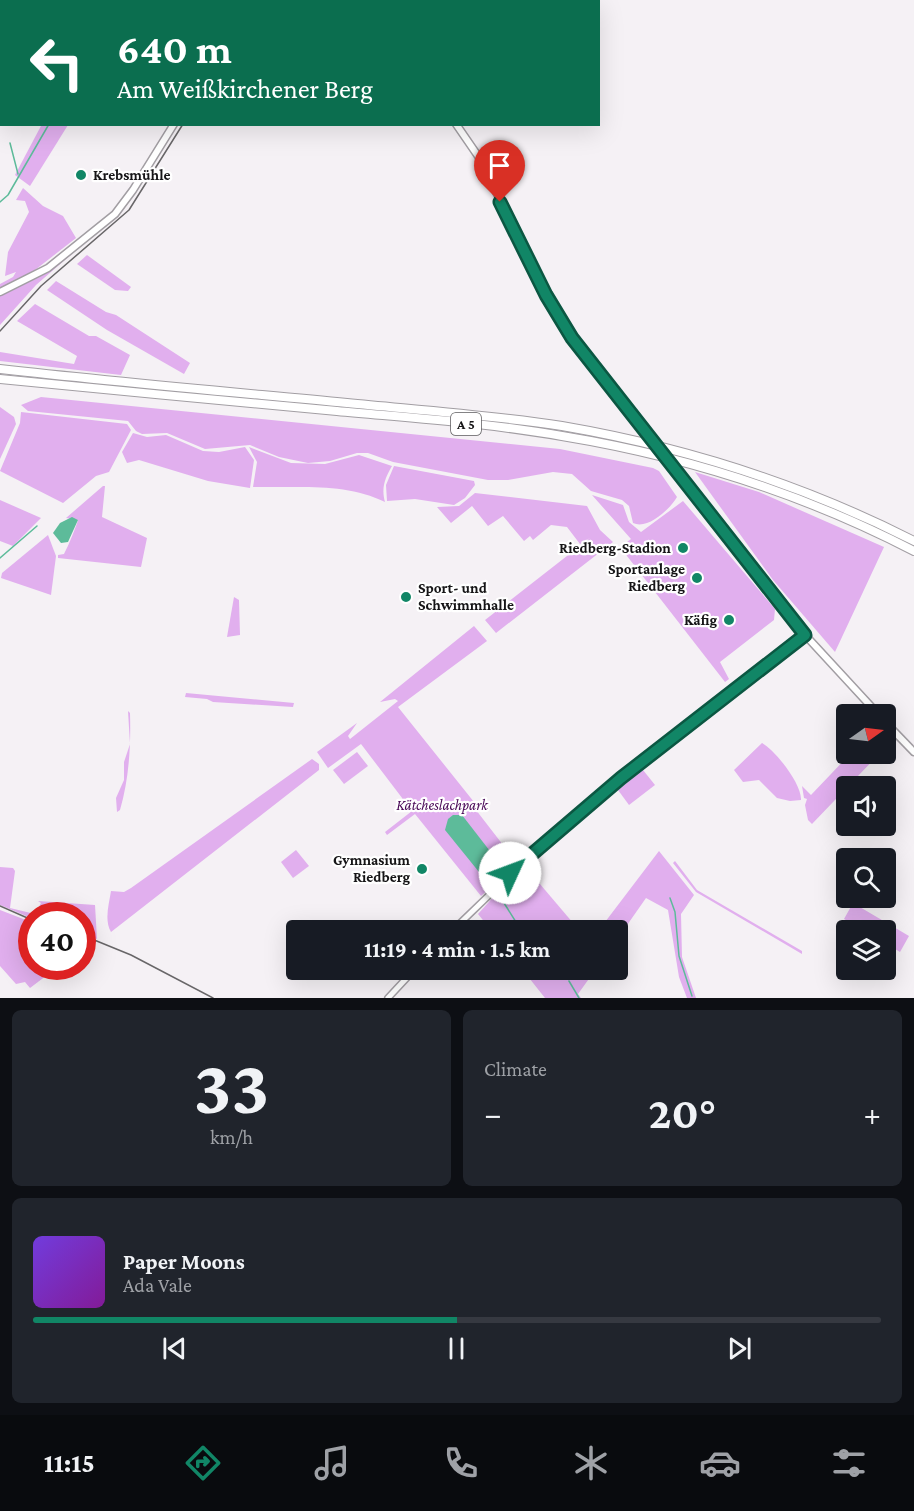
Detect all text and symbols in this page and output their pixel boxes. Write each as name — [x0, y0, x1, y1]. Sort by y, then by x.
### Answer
icon: left — [18, 24, 96, 102]
text: 640 m — [117, 25, 232, 72]
text: Am Weißkirchener Berg — [117, 74, 373, 104]
pin — [474, 140, 525, 202]
icon: arrive — [483, 149, 516, 182]
place label: Krebsmühle — [93, 167, 171, 183]
marker: Krebsmühle — [74, 168, 88, 182]
road number: A 5 — [451, 413, 481, 435]
place label: Riedberg-Stadion — [559, 540, 671, 556]
marker: Riedberg-Stadion — [676, 541, 690, 555]
place label: Sportanlage Riedberg — [608, 561, 685, 594]
marker: Sportanlage Riedberg — [690, 571, 704, 585]
place label: Sport- und Schwimmhalle — [418, 580, 514, 613]
marker: Sport- und Schwimmhalle — [399, 590, 413, 604]
place label: Käfig — [684, 612, 717, 628]
marker: Käfig — [722, 613, 736, 627]
north arrow — [836, 704, 896, 764]
map controls — [836, 704, 896, 980]
button: sound — [836, 776, 896, 836]
park label: Kätcheslachpark — [396, 797, 489, 814]
position arrow — [478, 841, 542, 905]
button: search — [836, 848, 896, 908]
place label: Gymnasium Riedberg — [333, 852, 410, 885]
marker: Gymnasium Riedberg — [415, 862, 429, 876]
speed limit sign: 40 — [18, 902, 96, 980]
button: layers — [836, 920, 896, 980]
text: 11:19 · 4 min · 1.5 km — [364, 937, 550, 962]
text: 33 — [194, 1043, 269, 1130]
text: Climate — [484, 1058, 547, 1080]
text: 20° — [649, 1088, 716, 1138]
text: − — [484, 1095, 501, 1132]
text: + — [864, 1095, 881, 1132]
text: km/h — [210, 1126, 253, 1148]
text: Paper Moons — [123, 1249, 245, 1274]
text: Ada Vale — [123, 1274, 192, 1296]
icon: previous — [158, 1332, 191, 1365]
icon: pause — [440, 1332, 473, 1365]
icon: next — [723, 1332, 756, 1365]
icon: directions — [182, 1442, 224, 1484]
icon: music — [311, 1442, 353, 1484]
icon: phone — [440, 1442, 482, 1484]
icon: climate — [570, 1442, 612, 1484]
icon: car — [699, 1442, 741, 1484]
icon: filters — [828, 1442, 870, 1484]
text: 11:15 — [44, 1448, 95, 1478]

